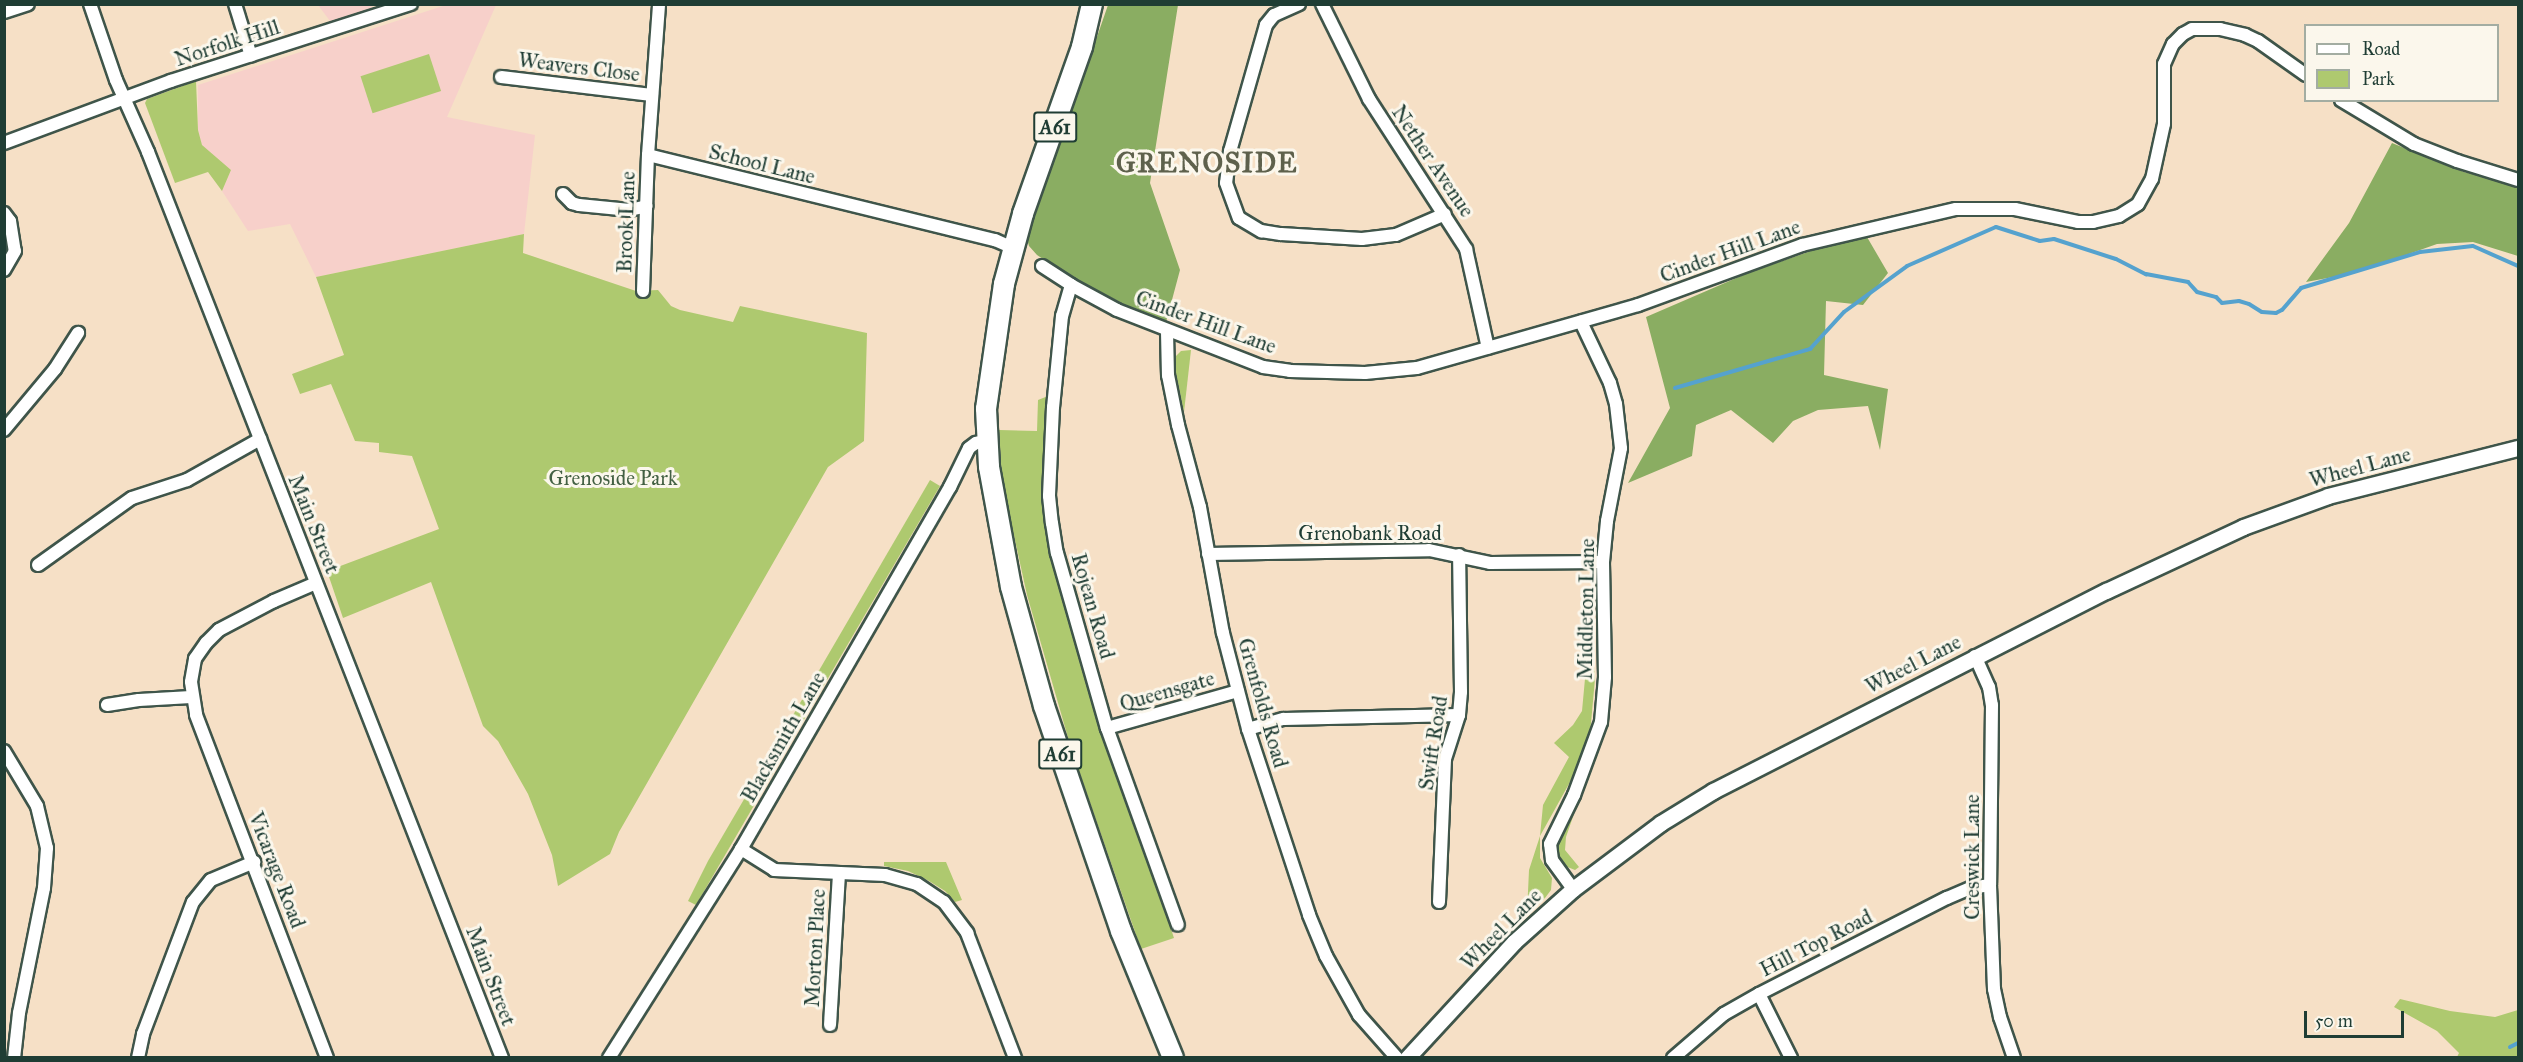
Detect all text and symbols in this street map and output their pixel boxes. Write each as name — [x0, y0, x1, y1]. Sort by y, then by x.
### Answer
street label: Norfolk Hill — [171, 14, 283, 72]
legend — [2304, 24, 2499, 102]
text: Road — [2362, 38, 2400, 60]
street label: Weavers Close — [517, 47, 641, 87]
text: Park — [2362, 68, 2395, 90]
street label: Nether Avenue — [1386, 100, 1480, 222]
road number: A61 — [1032, 110, 1078, 144]
street label: School Lane — [706, 139, 818, 189]
district label: GRENOSIDE — [1116, 147, 1298, 179]
street label: Brook Lane — [612, 171, 640, 273]
street label: Cinder Hill Lane — [1656, 214, 1804, 288]
street label: Cinder Hill Lane — [1132, 285, 1280, 359]
street label: Wheel Lane — [2307, 441, 2413, 493]
park label: Grenoside Park — [548, 465, 678, 491]
street label: Main Street — [283, 471, 345, 577]
street label: Grenobank Road — [1298, 520, 1442, 546]
street label: Middleton Lane — [1572, 538, 1600, 680]
street label: Rojean Road — [1066, 550, 1120, 662]
street label: Wheel Lane — [1861, 629, 1965, 699]
street label: Grenfolds Road — [1232, 635, 1294, 771]
street label: Queensgate — [1117, 665, 1217, 717]
street label: Blacksmith Lane — [736, 667, 830, 807]
street label: Swift Road — [1413, 694, 1453, 792]
road number: A61 — [1038, 737, 1082, 771]
street label: Creswick Lane — [1959, 794, 1985, 920]
street label: Vicarage Road — [243, 808, 311, 932]
street label: Wheel Lane — [1455, 883, 1547, 975]
street label: Morton Place — [799, 888, 831, 1008]
street label: Hill Top Road — [1755, 904, 1877, 982]
street label: Main Street — [461, 923, 521, 1029]
scale bar — [2307, 999, 2408, 1037]
text: 50 m — [2315, 1010, 2353, 1032]

